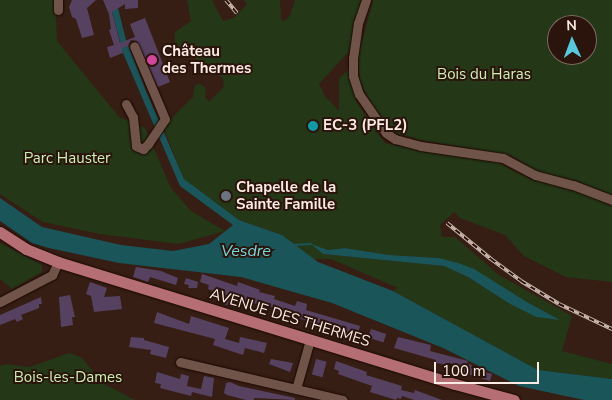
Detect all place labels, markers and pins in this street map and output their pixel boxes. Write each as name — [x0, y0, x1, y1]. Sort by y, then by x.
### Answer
place label: Château des Thermes — [162, 42, 251, 77]
marker: Château des Thermes — [146, 54, 158, 66]
place label: EC-3 (PFL2) — [323, 117, 408, 135]
marker: EC-3 (PFL2) — [307, 120, 319, 132]
place label: Chapelle de la Sainte Famille — [236, 178, 336, 213]
marker: Chapelle de la Sainte Famille — [220, 190, 232, 202]

